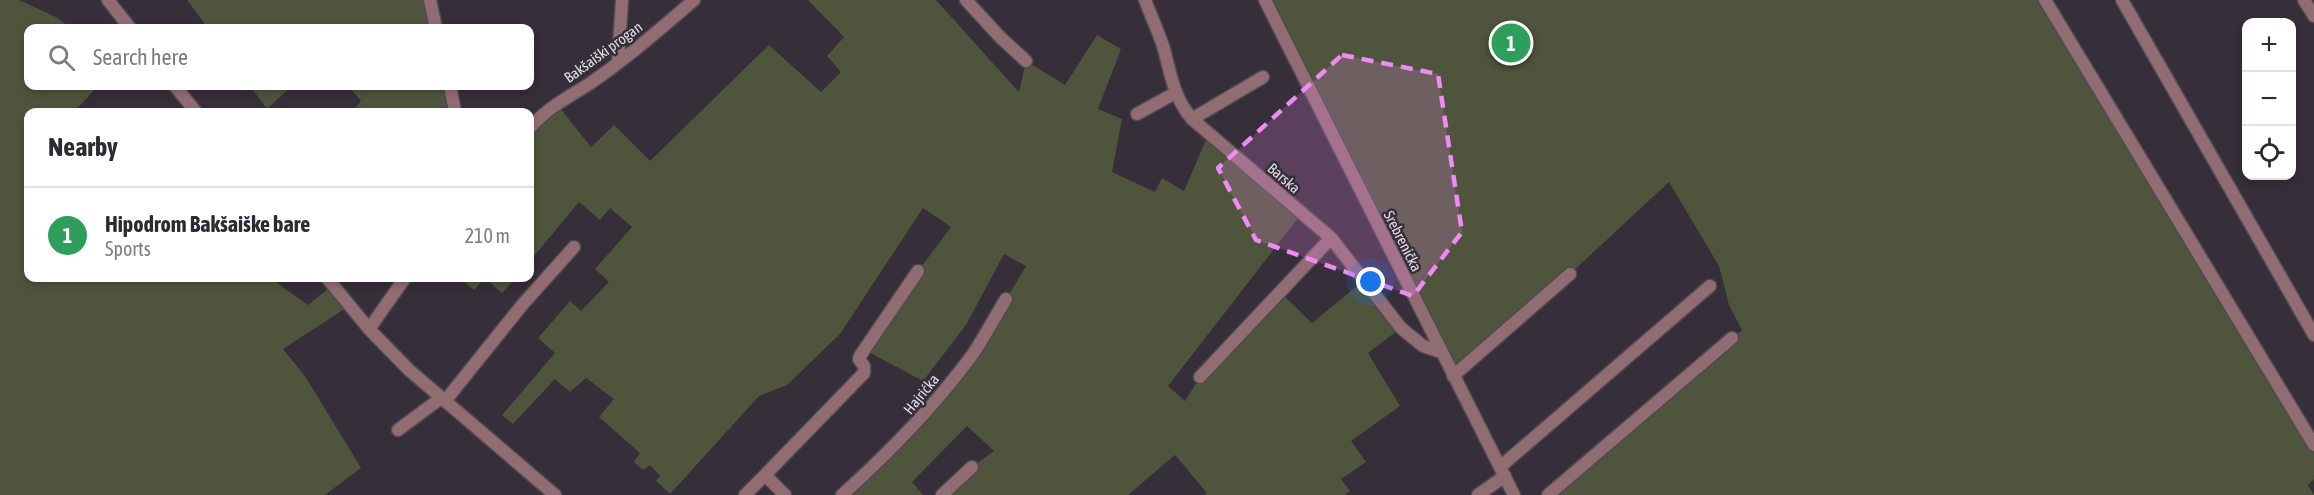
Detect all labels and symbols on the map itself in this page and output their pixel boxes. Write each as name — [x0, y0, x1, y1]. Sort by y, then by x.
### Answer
street label: Bakšaiški progan — [561, 18, 645, 86]
pin: 1 — [1492, 20, 1530, 66]
street label: Barska — [1264, 159, 1304, 197]
street label: Srebrenička — [1381, 208, 1426, 274]
your location — [1356, 267, 1385, 296]
street label: Hajrićka — [900, 371, 942, 417]

